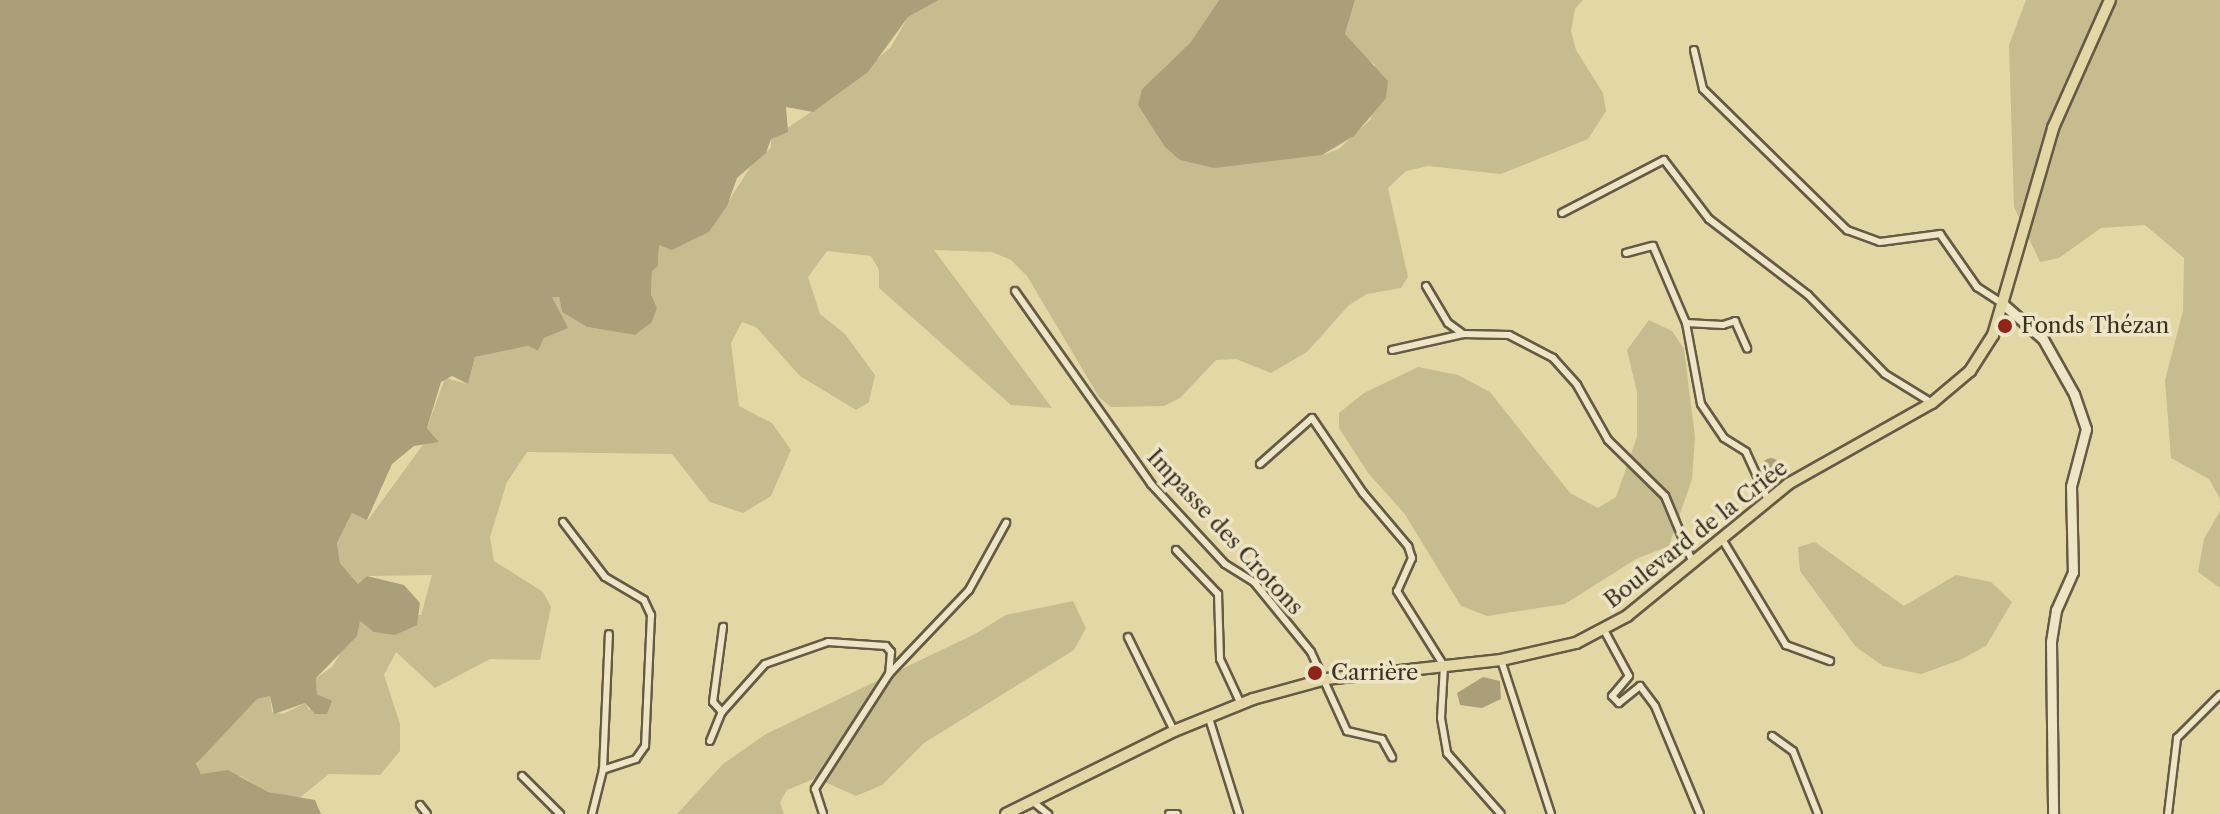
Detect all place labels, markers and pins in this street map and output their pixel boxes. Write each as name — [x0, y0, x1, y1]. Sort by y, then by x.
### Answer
place label: Fonds Thézan — [2021, 313, 2170, 339]
marker: Fonds Thézan — [1996, 317, 2014, 335]
place label: Carrière — [1331, 660, 1418, 686]
marker: Carrière — [1306, 664, 1324, 682]

